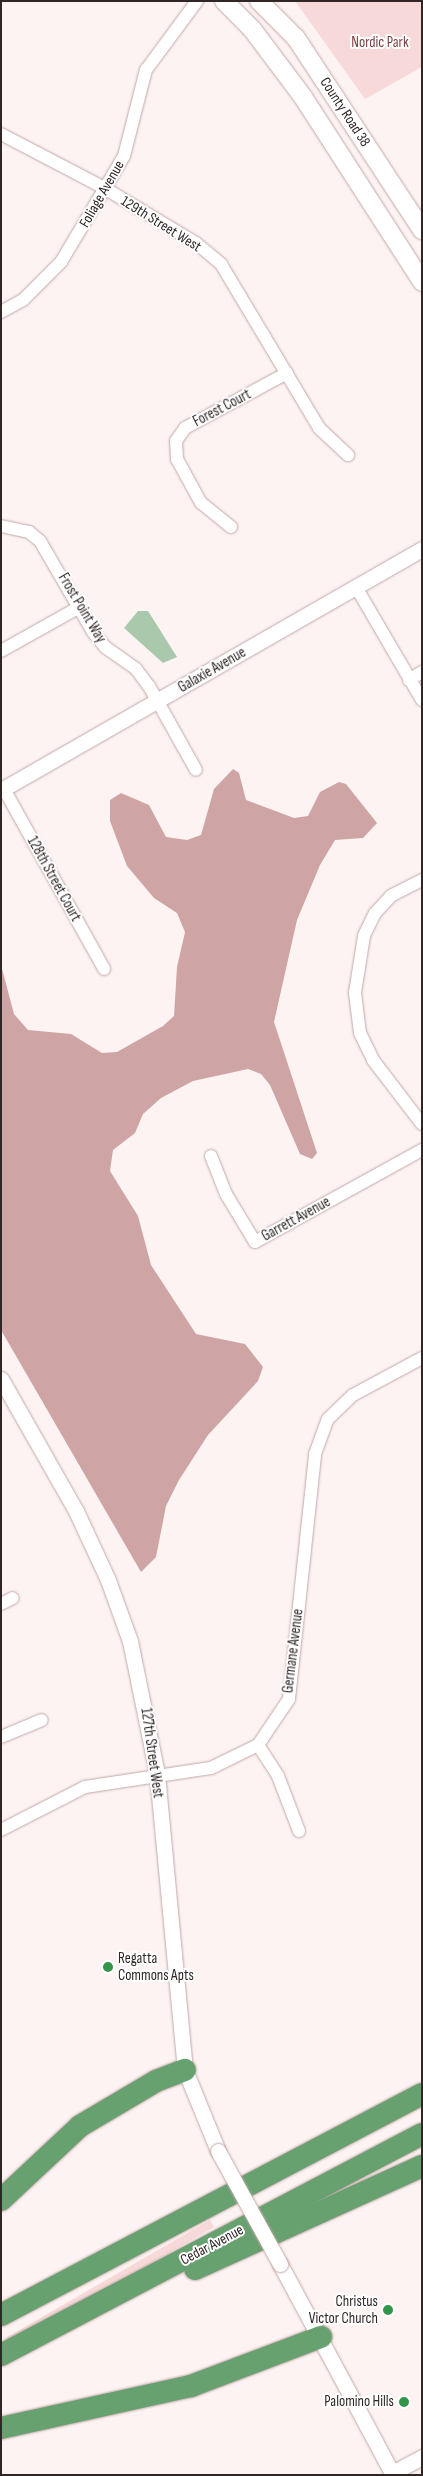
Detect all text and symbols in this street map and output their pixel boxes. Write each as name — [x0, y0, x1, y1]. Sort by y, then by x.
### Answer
park label: Nordic Park — [351, 34, 409, 52]
street label: County Road 38 — [316, 74, 374, 150]
street label: Foliage Avenue — [76, 157, 128, 231]
street label: 129th Street West — [118, 192, 204, 256]
street label: Forest Court — [190, 385, 254, 431]
street label: Frost Point Way — [54, 570, 110, 646]
street label: Galaxie Avenue — [175, 643, 249, 697]
street label: 128th Street Court — [23, 833, 85, 925]
street label: Garrett Avenue — [259, 1193, 333, 1245]
street label: Germane Avenue — [279, 1608, 307, 1694]
street label: 127th Street West — [137, 1707, 167, 1799]
place label: Regatta Commons Apts — [118, 1949, 194, 1984]
marker: Regatta Commons Apts — [102, 1961, 114, 1973]
street label: Cedar Avenue — [178, 2221, 246, 2269]
place label: Christus Victor Church — [309, 2292, 378, 2327]
marker: Christus Victor Church — [382, 2304, 394, 2316]
place label: Palomino Hills — [324, 2393, 394, 2411]
marker: Palomino Hills — [398, 2396, 410, 2408]

